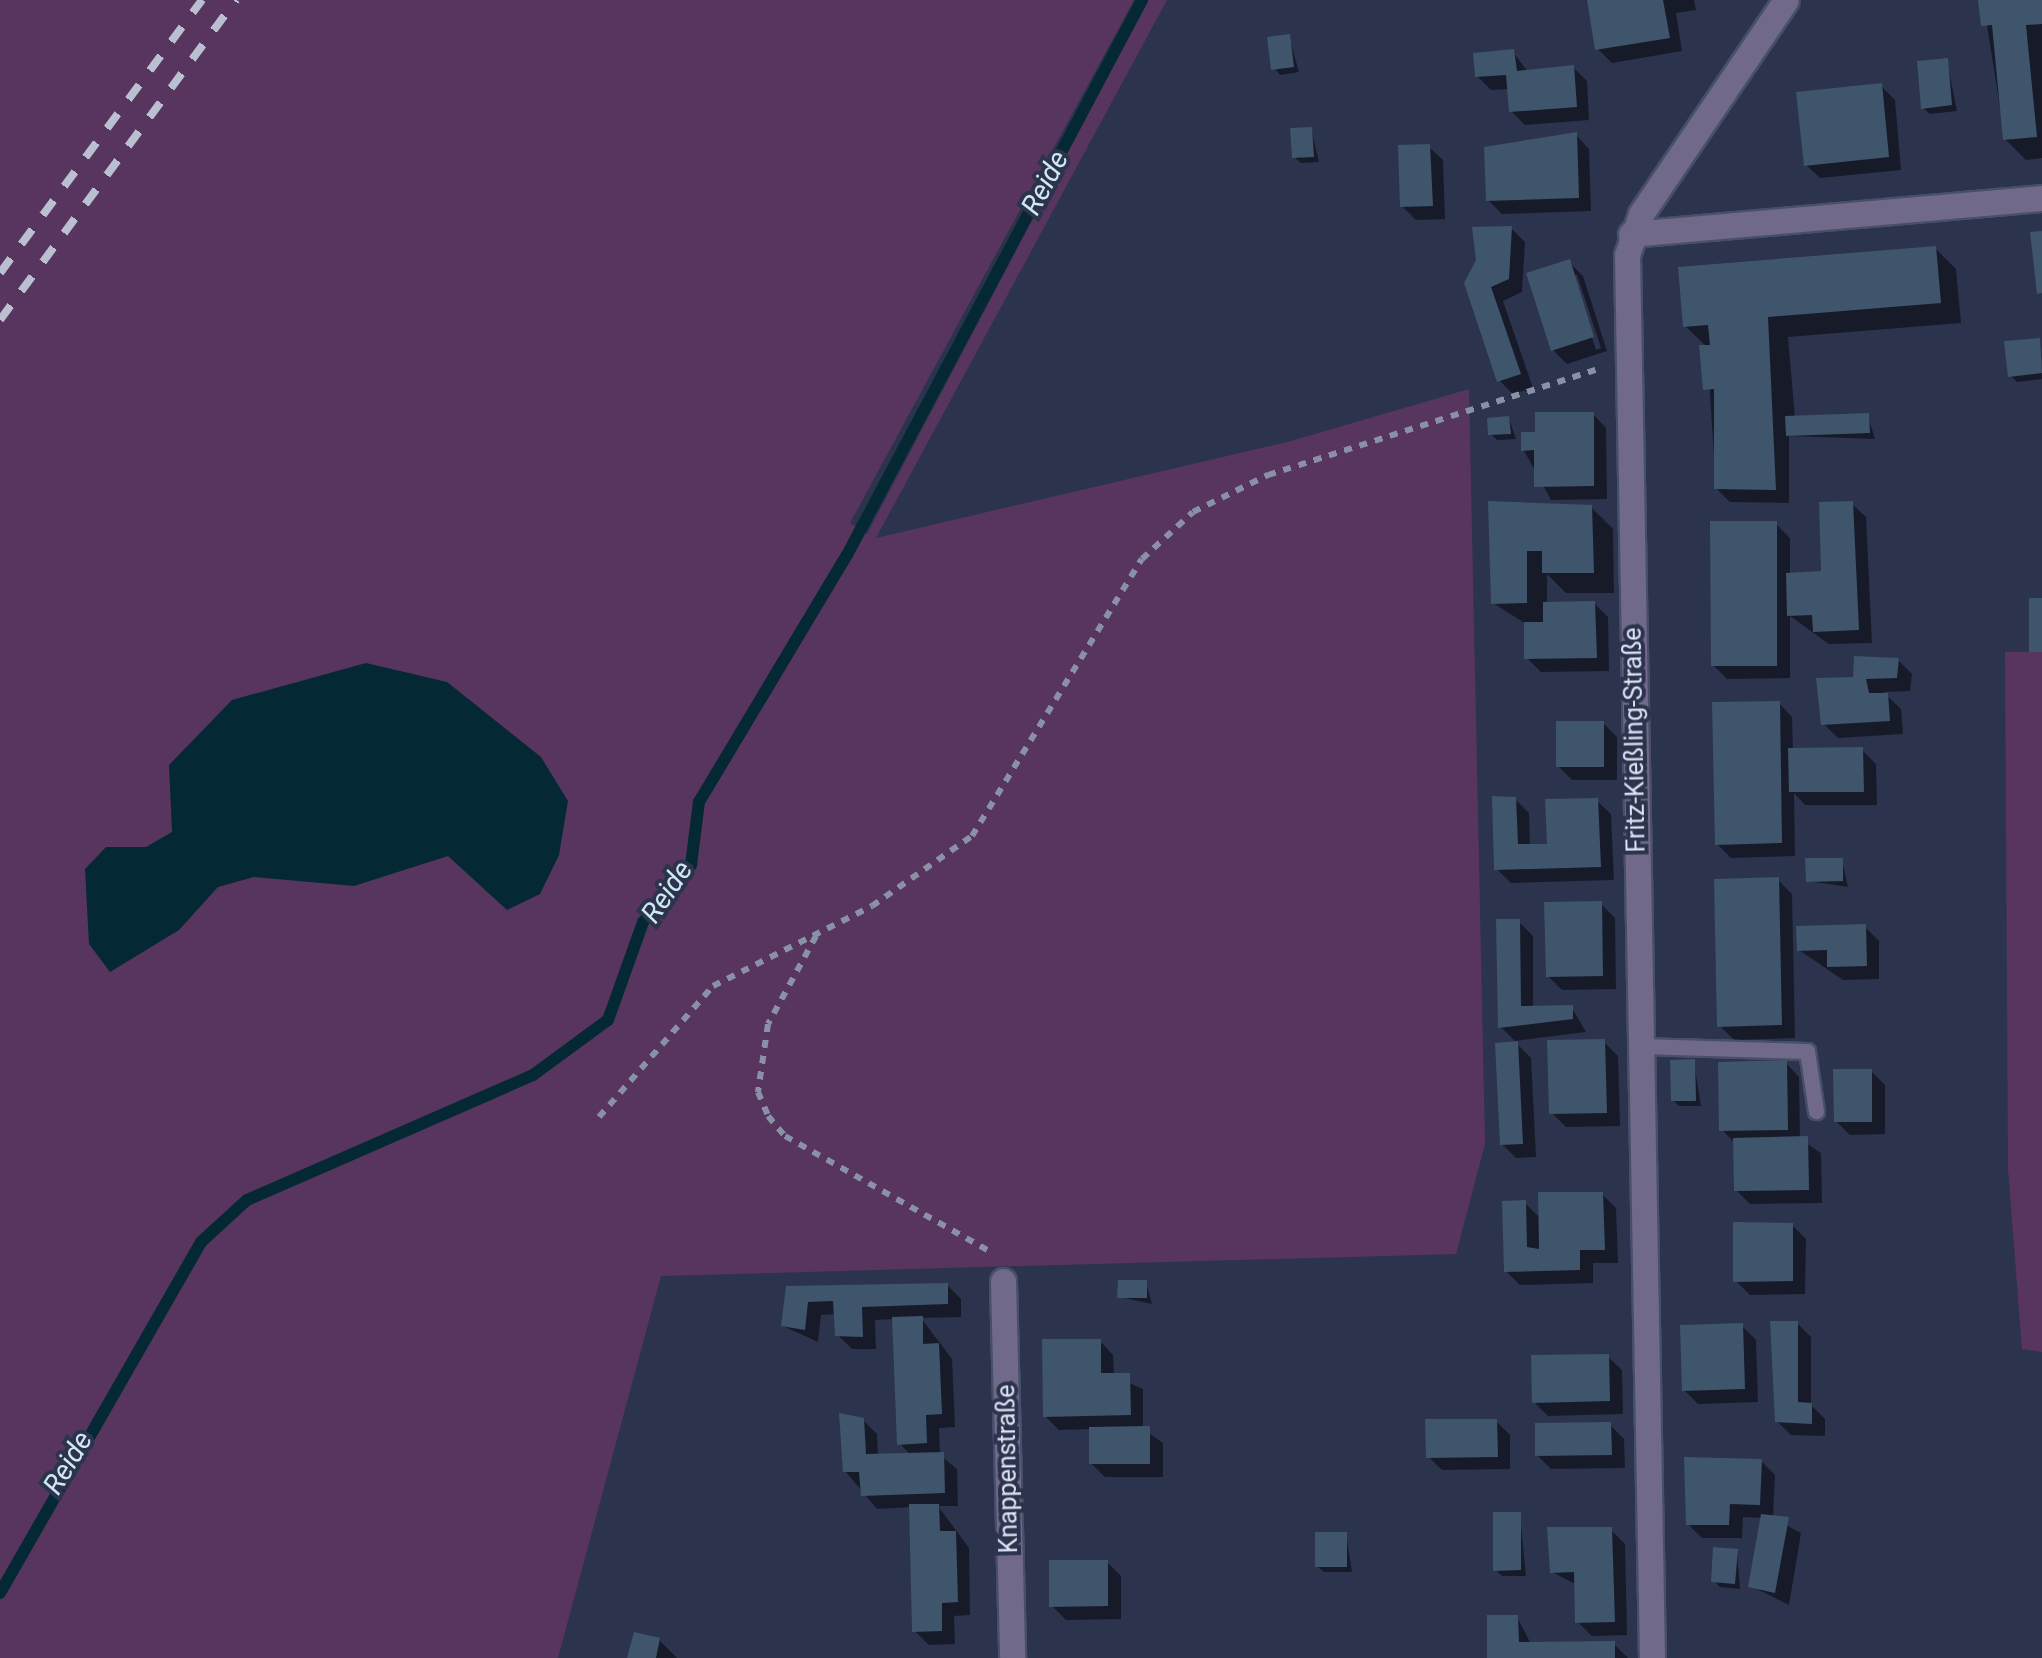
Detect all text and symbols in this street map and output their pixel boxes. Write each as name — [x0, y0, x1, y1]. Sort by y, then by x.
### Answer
water label: Reide — [1014, 145, 1076, 221]
street label: Fritz-Kießling-Straße — [1618, 627, 1652, 853]
water label: Reide — [634, 855, 700, 929]
street label: Knappenstraße — [992, 1384, 1024, 1554]
water label: Reide — [36, 1425, 100, 1501]

